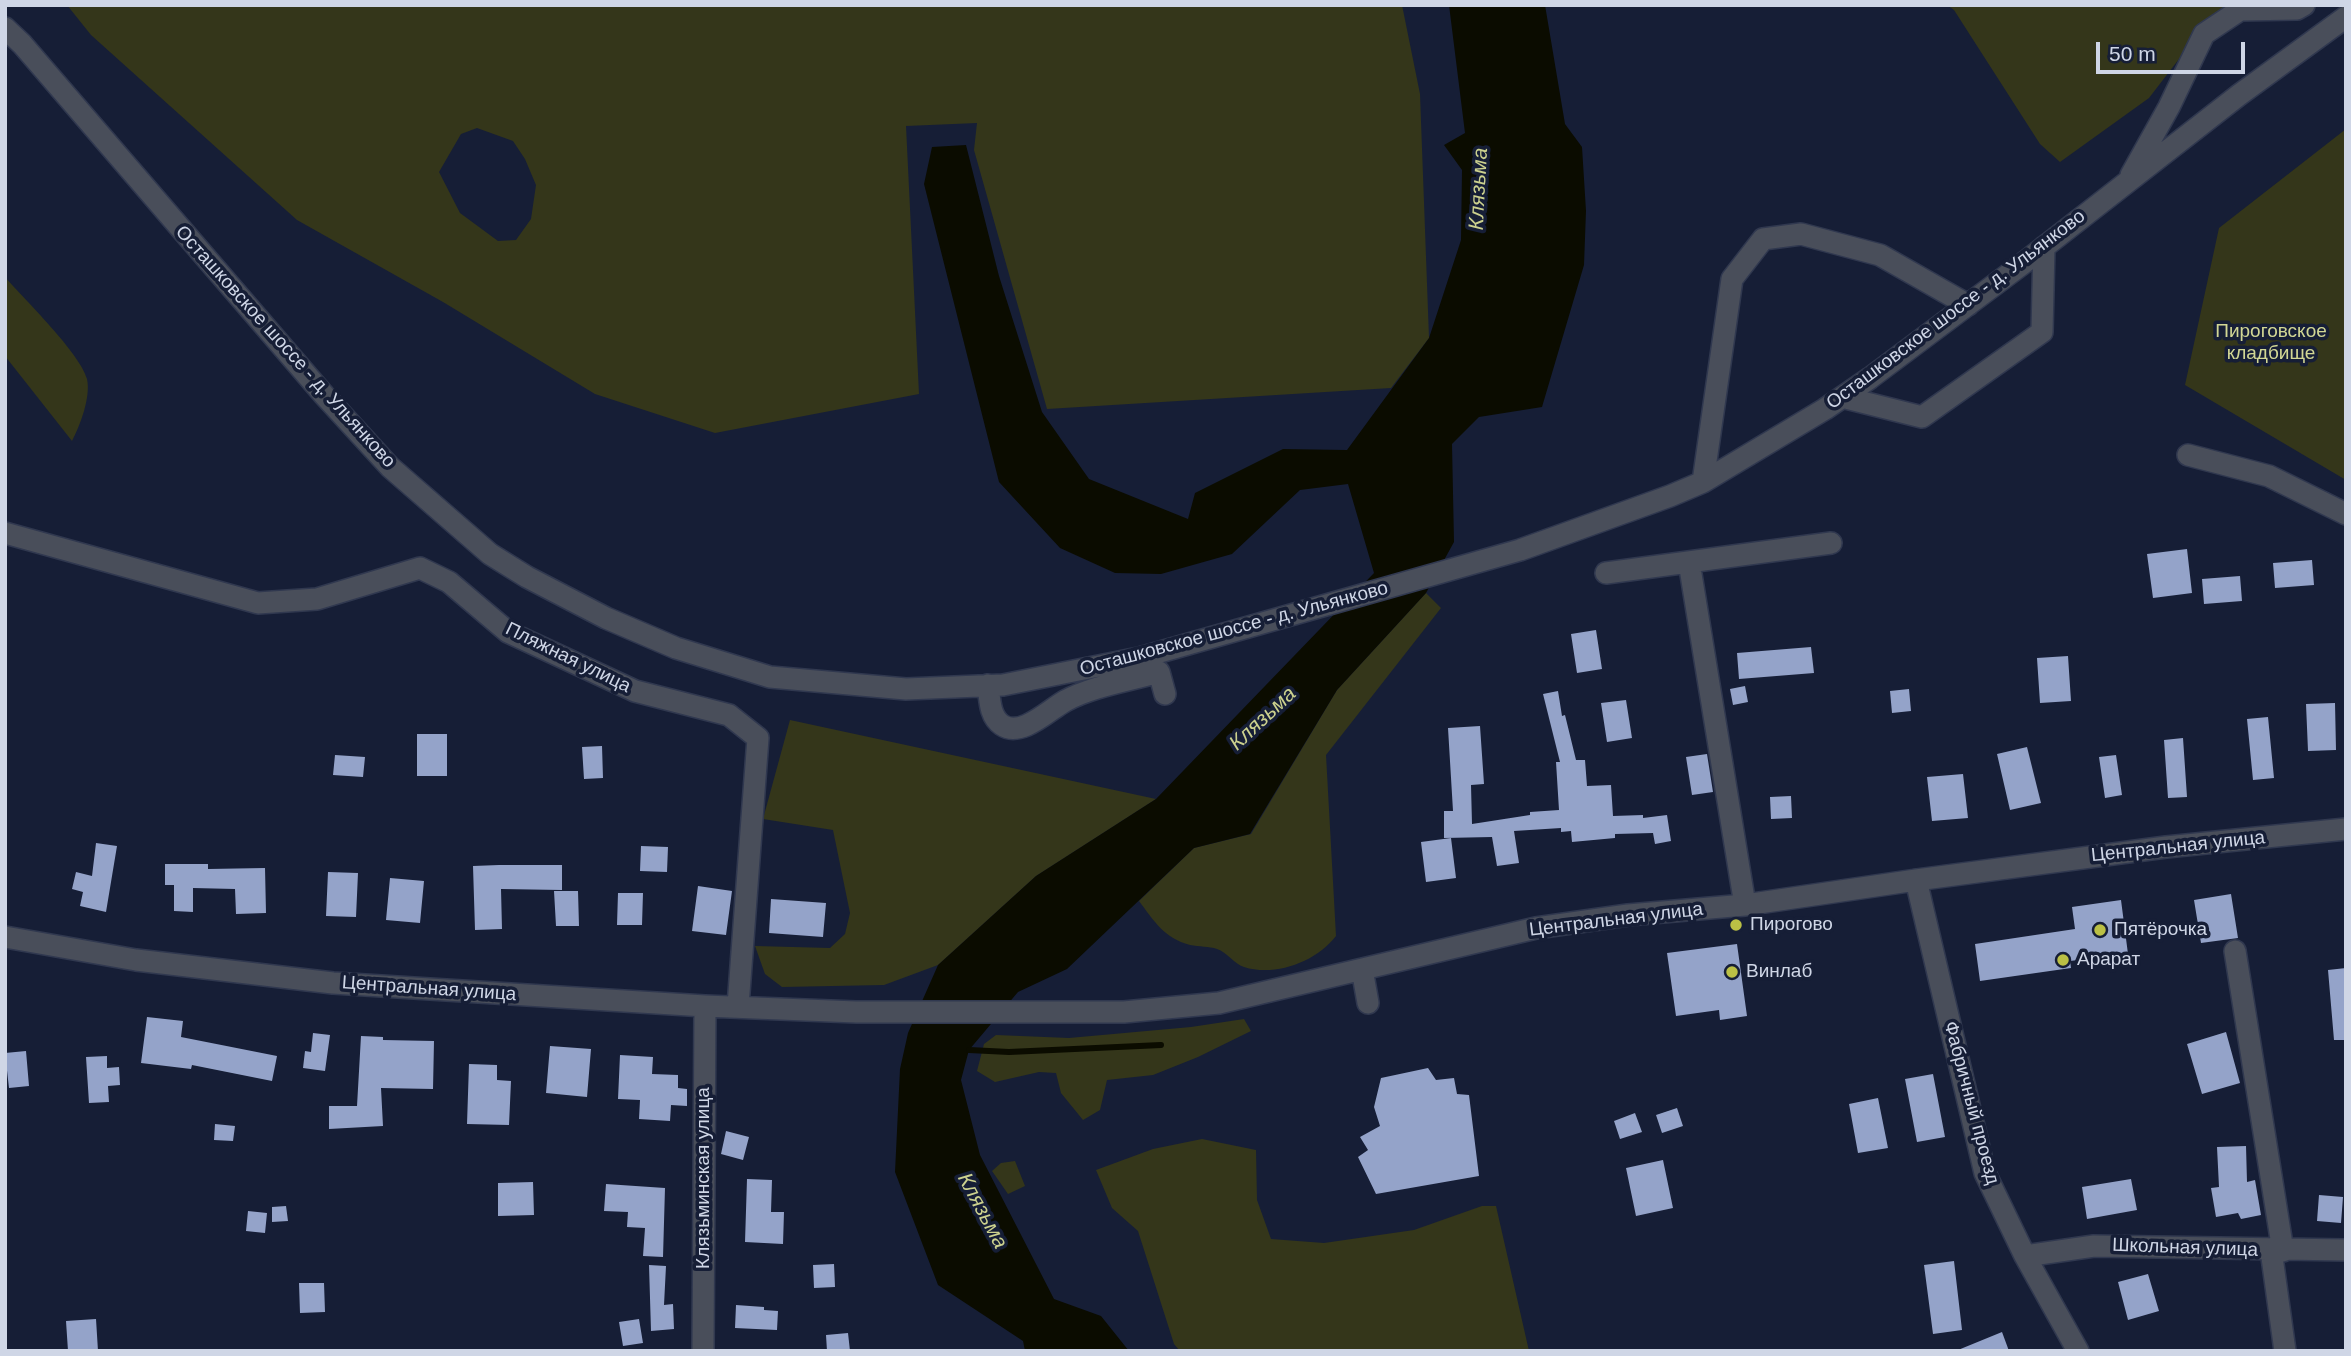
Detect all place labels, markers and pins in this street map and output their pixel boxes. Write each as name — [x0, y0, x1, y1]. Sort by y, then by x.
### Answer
place label: Пирогово — [1750, 914, 1833, 936]
marker: Пирогово — [1728, 917, 1744, 933]
place label: Пятёрочка — [2114, 919, 2207, 941]
marker: Пятёрочка — [2092, 922, 2108, 938]
place label: Арарат — [2077, 949, 2140, 971]
marker: Арарат — [2055, 952, 2071, 968]
place label: Винлаб — [1746, 961, 1812, 983]
marker: Винлаб — [1724, 964, 1740, 980]

